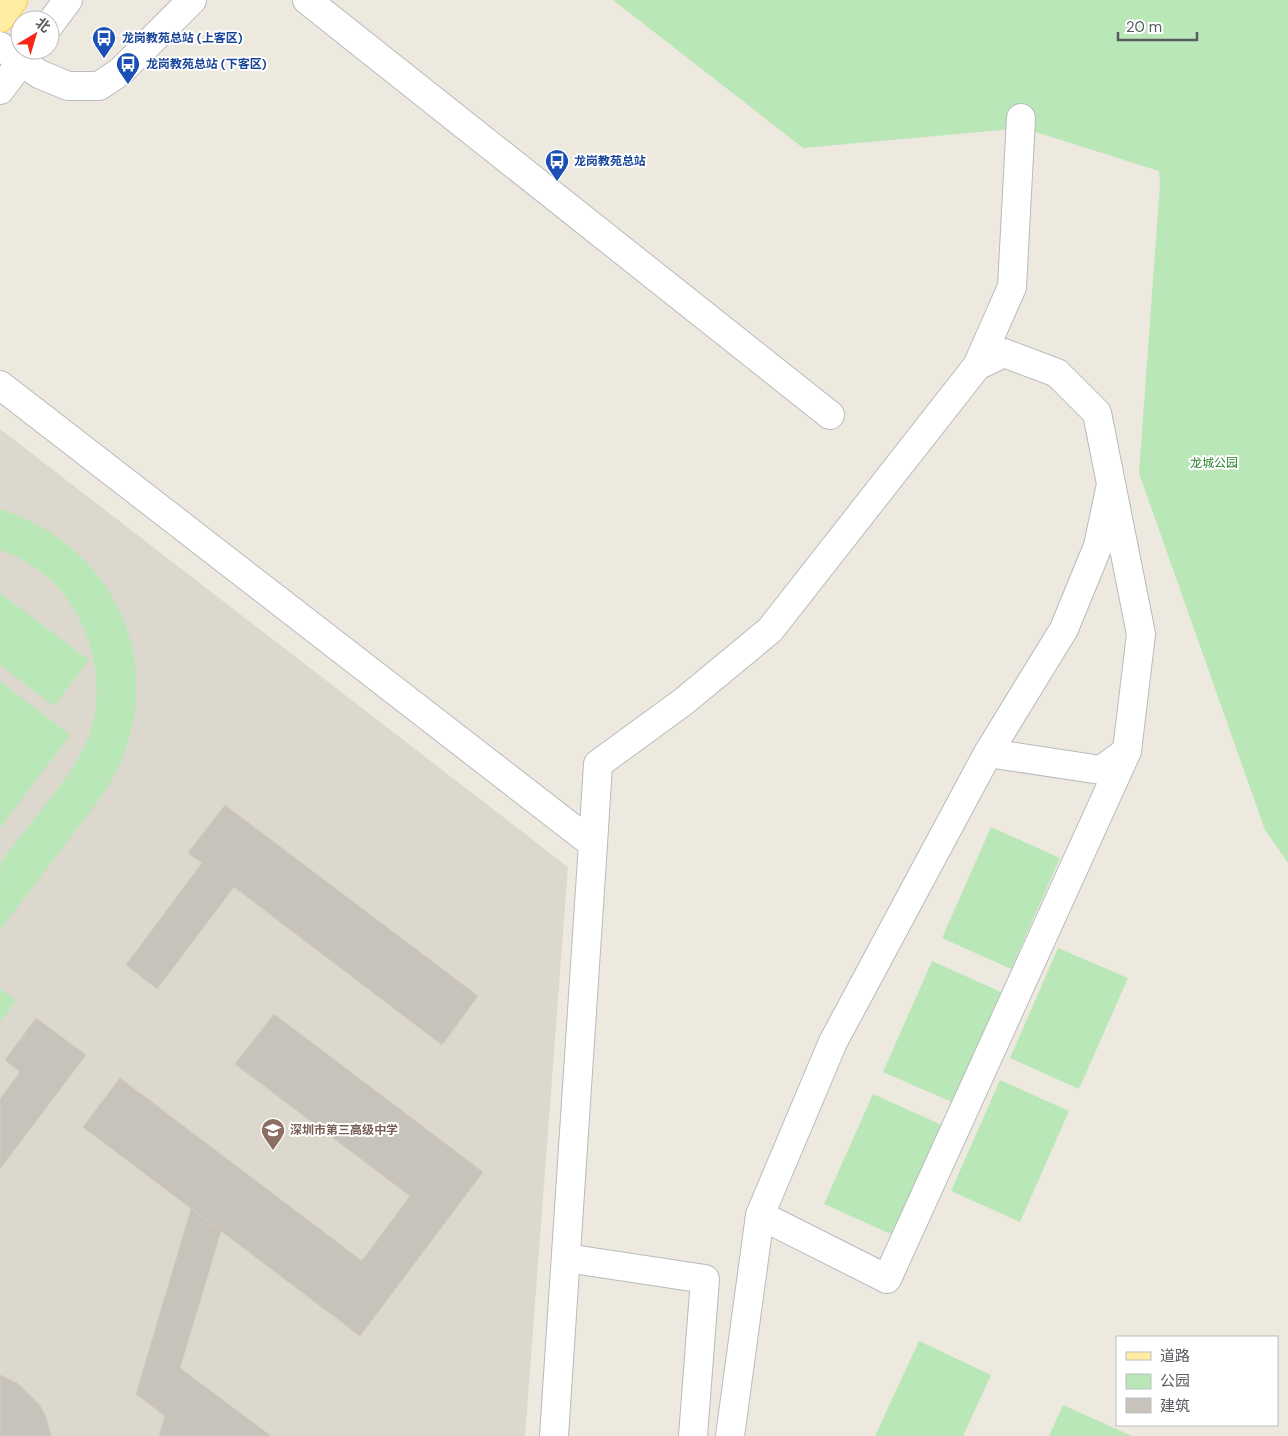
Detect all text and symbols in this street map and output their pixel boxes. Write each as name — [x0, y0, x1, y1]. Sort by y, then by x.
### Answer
north arrow — [10, 10, 60, 60]
scale bar — [1118, 10, 1197, 42]
text: 北 — [32, 13, 54, 36]
text: 20 m — [1126, 17, 1162, 37]
bus stop icon: 龙岗教苑总站 (上客区) — [91, 25, 117, 59]
place label: 龙岗教苑总站 (上客区) — [122, 30, 243, 46]
bus stop icon: 龙岗教苑总站 (下客区) — [115, 51, 141, 85]
place label: 龙岗教苑总站 (下客区) — [146, 56, 267, 72]
bus stop icon: 龙岗教苑总站 — [544, 148, 570, 182]
place label: 龙岗教苑总站 — [574, 153, 646, 169]
park label: 龙城公园 — [1190, 455, 1238, 471]
school or university icon: 深圳市第三高级中学 — [260, 1117, 286, 1151]
place label: 深圳市第三高级中学 — [290, 1122, 398, 1138]
legend — [1116, 1336, 1278, 1426]
text: 道路 — [1160, 1346, 1190, 1366]
text: 公园 — [1160, 1371, 1190, 1391]
text: 建筑 — [1160, 1396, 1190, 1416]

